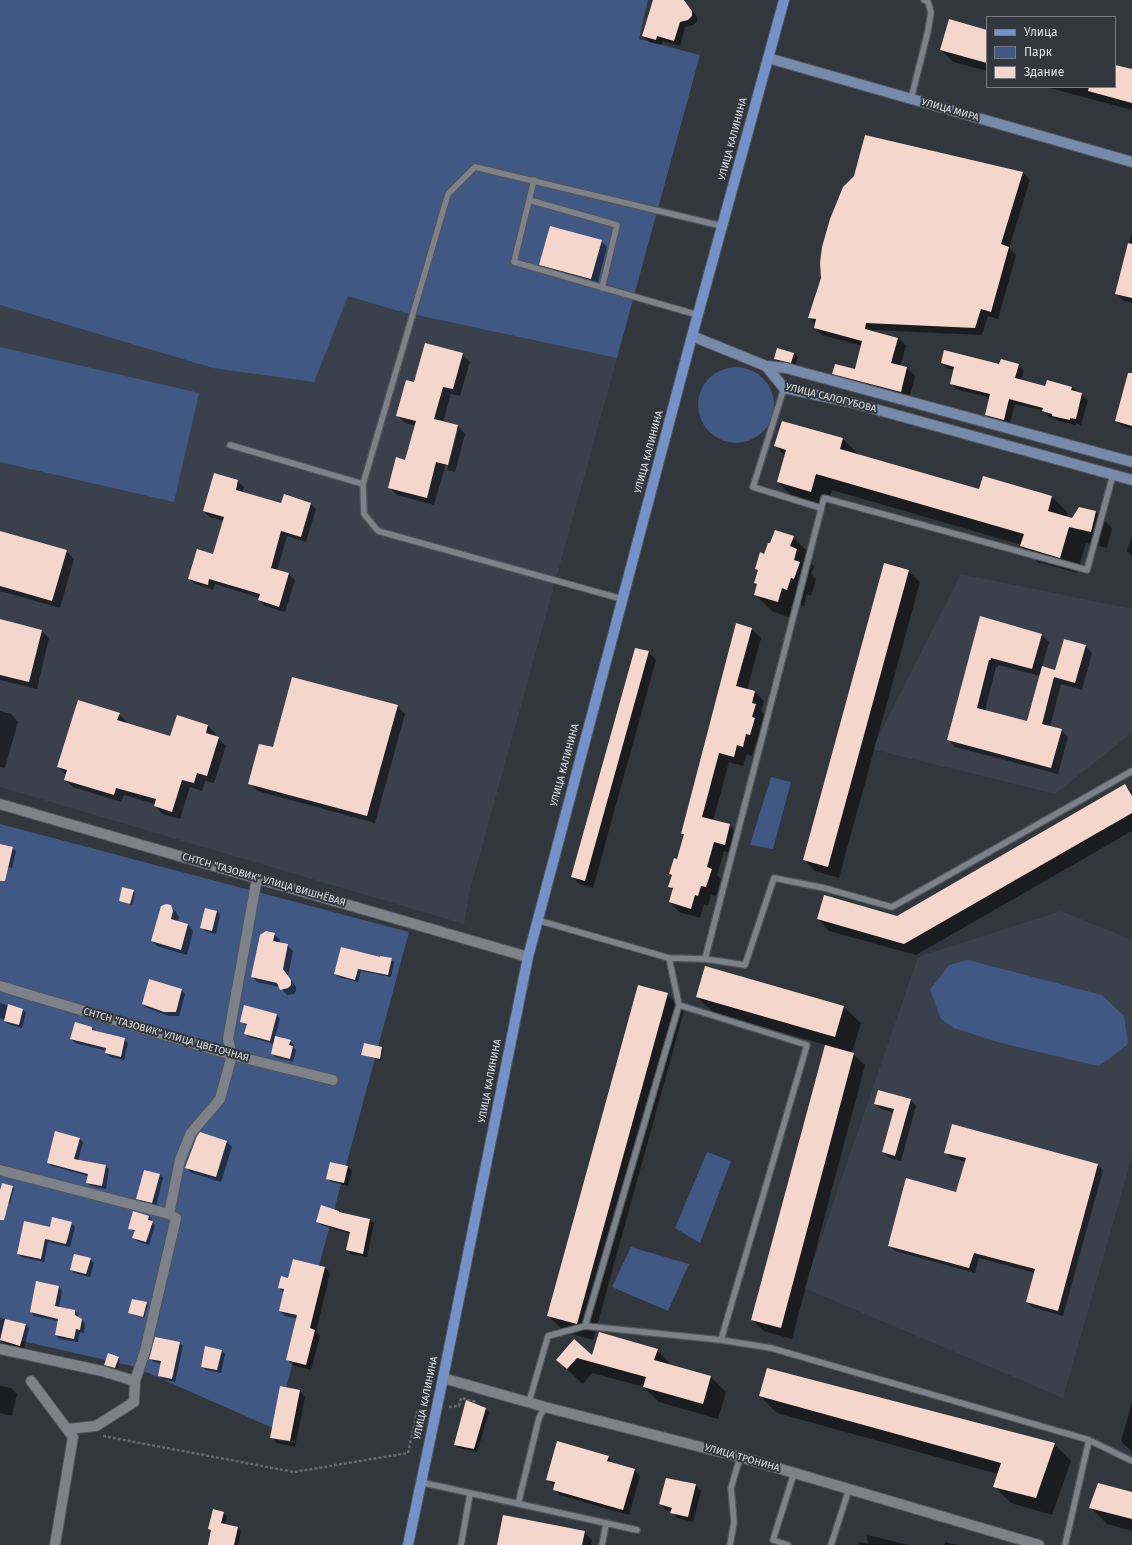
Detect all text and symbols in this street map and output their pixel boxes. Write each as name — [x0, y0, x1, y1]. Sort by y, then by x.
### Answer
legend — [986, 16, 1116, 88]
text: Улица — [1024, 25, 1058, 39]
text: Парк — [1024, 45, 1052, 59]
text: Здание — [1024, 65, 1064, 79]
street label: УЛИЦА КАЛИНИНА — [716, 96, 750, 182]
street label: УЛИЦА МИРА — [920, 96, 980, 124]
street label: УЛИЦА САЛОГУБОВА — [784, 381, 878, 415]
street label: УЛИЦА КАЛИНИНА — [632, 409, 666, 495]
street label: УЛИЦА КАЛИНИНА — [548, 722, 582, 808]
street label: СНТСН "ГАЗОВИК" УЛИЦА ВИШНЁВАЯ — [181, 851, 347, 909]
street label: СНТСН "ГАЗОВИК" УЛИЦА ЦВЕТОЧНАЯ — [82, 1006, 250, 1064]
street label: УЛИЦА КАЛИНИНА — [476, 1038, 504, 1124]
street label: УЛИЦА КАЛИНИНА — [411, 1355, 441, 1441]
street label: УЛИЦА ТРОНИНА — [703, 1442, 781, 1474]

